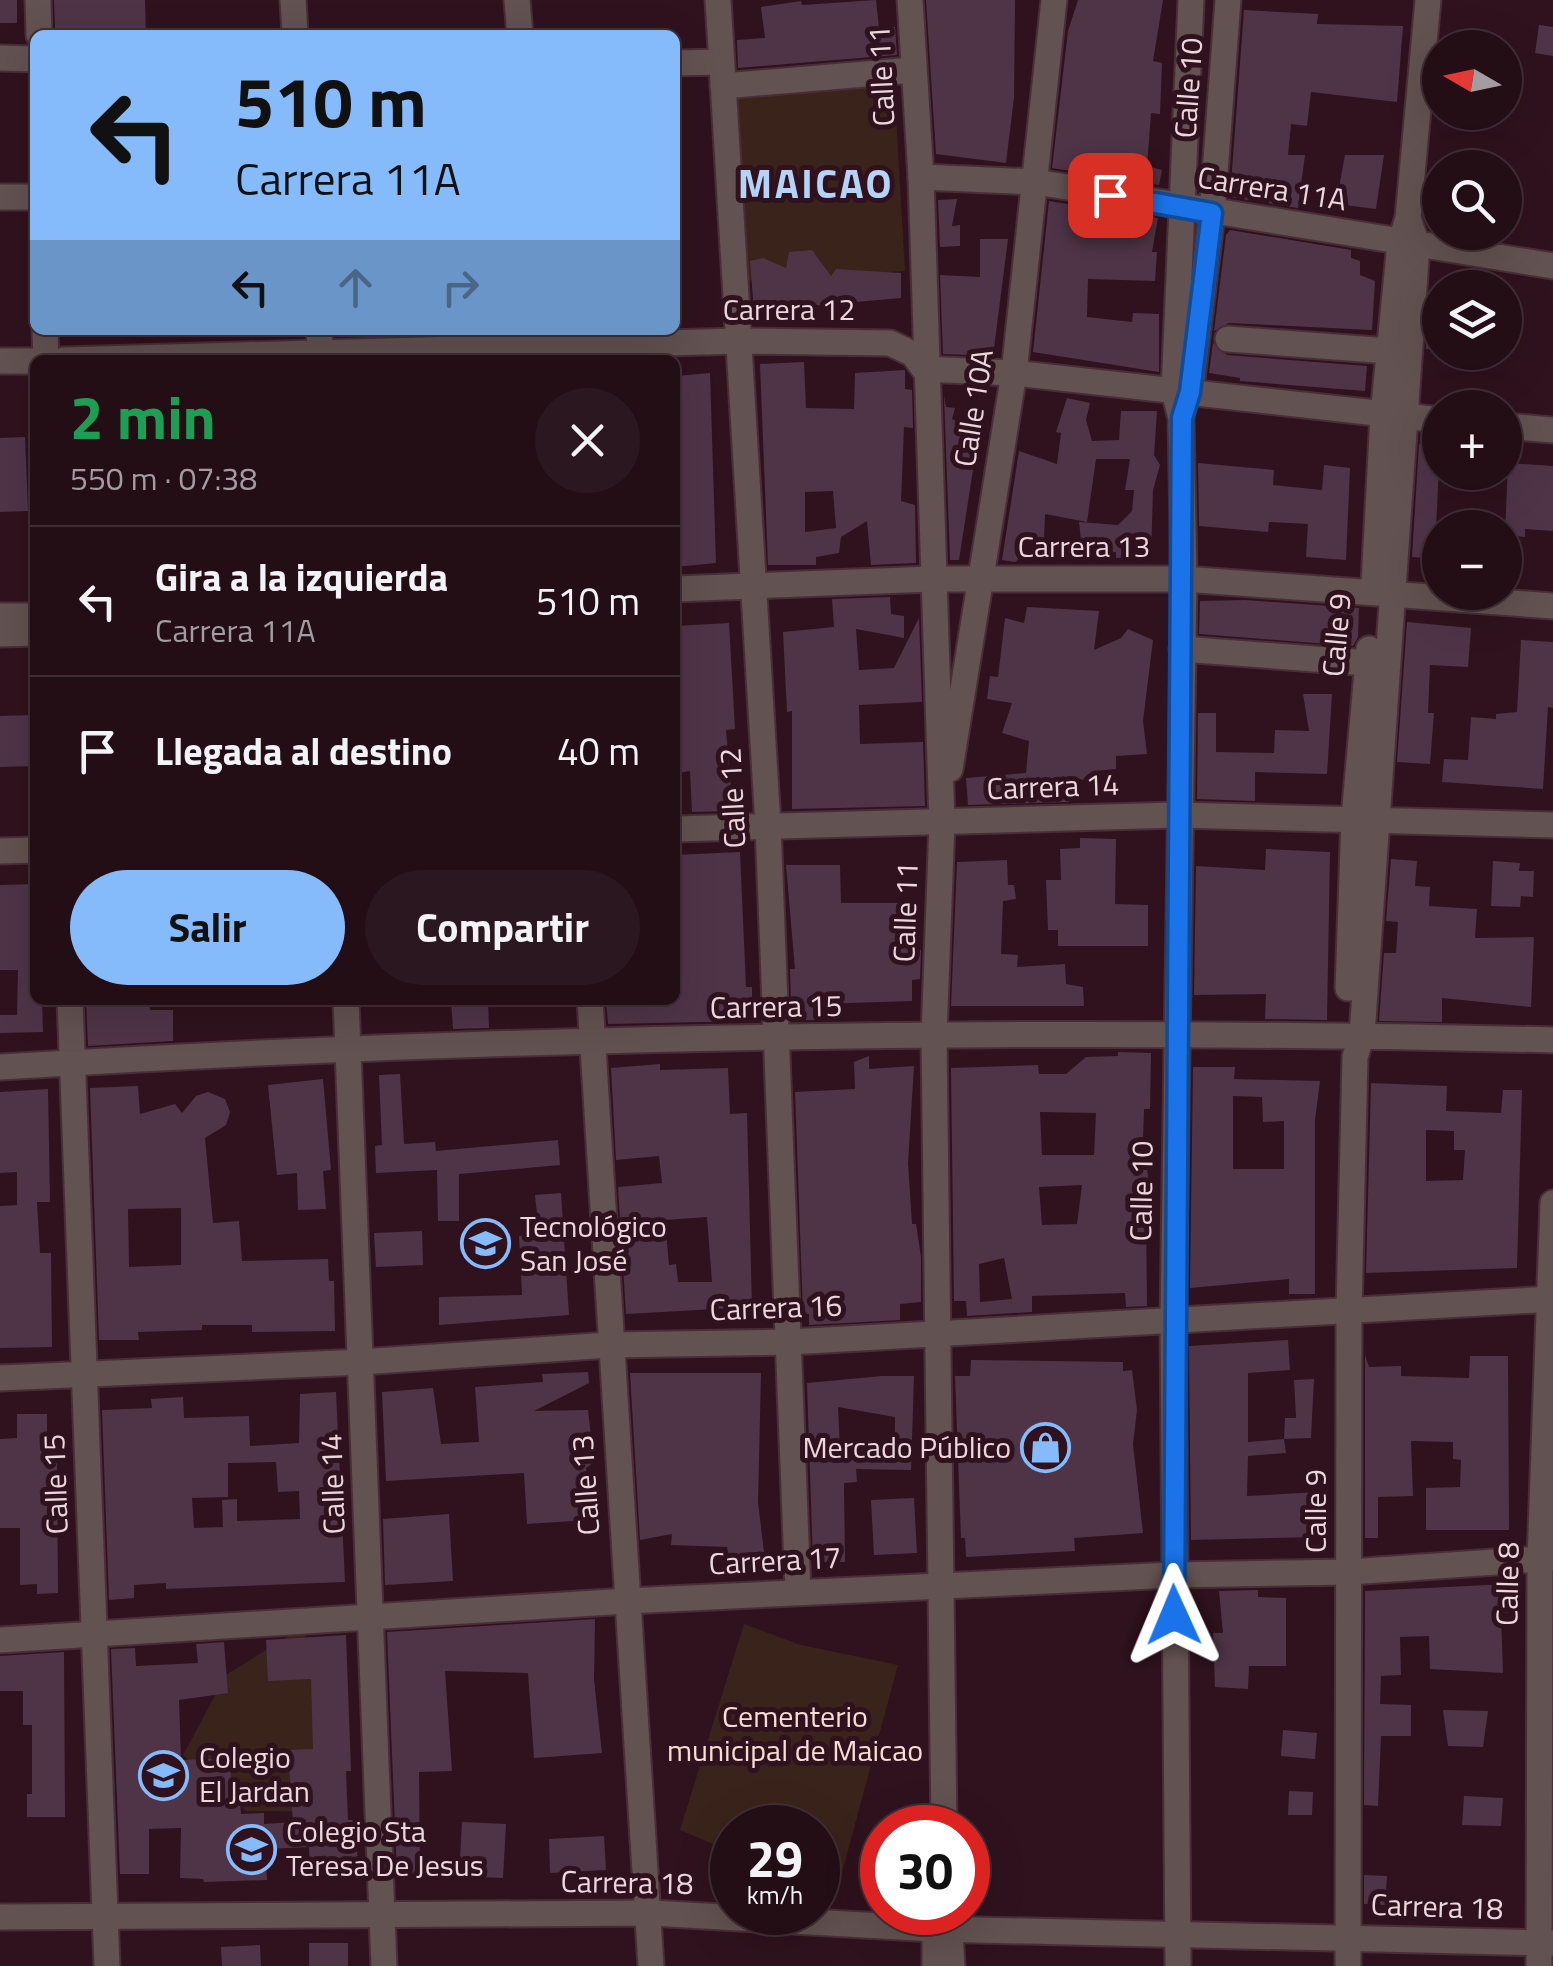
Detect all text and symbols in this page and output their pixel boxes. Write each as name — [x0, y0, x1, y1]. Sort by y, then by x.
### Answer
street label: Calle 11 — [855, 25, 907, 127]
north arrow — [1422, 30, 1522, 130]
map controls — [1422, 30, 1522, 610]
street label: Calle 10 — [1162, 36, 1214, 140]
text: 510 m — [235, 48, 427, 154]
icon: left — [70, 70, 200, 200]
text: Carrera 11A — [235, 144, 461, 212]
button: search — [1422, 150, 1522, 250]
district label: MAICAO — [738, 153, 894, 214]
pin — [1068, 153, 1153, 238]
street label: Carrera 11A — [1194, 154, 1350, 223]
icon: arrive — [1083, 168, 1138, 223]
icon: left — [223, 260, 278, 315]
icon: ahead — [328, 260, 383, 315]
icon: right — [433, 260, 488, 315]
button: layers — [1422, 270, 1522, 370]
street label: Carrera 12 — [723, 286, 855, 332]
street label: Calle 10A — [941, 346, 1005, 470]
text: 2 min — [70, 371, 216, 462]
button: close — [535, 388, 640, 493]
button: + — [1422, 390, 1522, 490]
text: 550 m · 07:38 — [70, 454, 257, 502]
button: − — [1422, 510, 1522, 610]
street label: Carrera 13 — [1018, 523, 1150, 569]
text: Gira a la izquierda — [155, 548, 448, 606]
text: 510 m — [536, 572, 640, 630]
icon: left — [70, 574, 125, 629]
street label: Calle 9 — [1309, 591, 1363, 679]
text: Carrera 11A — [155, 606, 315, 654]
text: Llegada al destino — [155, 722, 452, 780]
text: 40 m — [557, 722, 640, 780]
icon: arrive — [70, 724, 125, 779]
street label: Calle 12 — [706, 747, 758, 849]
street label: Carrera 14 — [986, 761, 1120, 811]
street label: Calle 11 — [880, 861, 930, 963]
button: Salir — [70, 870, 345, 985]
button: Compartir — [365, 870, 640, 985]
street label: Carrera 15 — [709, 982, 843, 1030]
street label: Calle 10 — [1117, 1140, 1165, 1242]
place label: Tecnológico San José — [520, 1203, 667, 1283]
school or university icon: Tecnológico San José — [459, 1218, 511, 1270]
street label: Carrera 16 — [709, 1282, 843, 1332]
shop icon: Mercado Público — [1020, 1422, 1072, 1474]
place label: Mercado Público — [803, 1424, 1011, 1470]
street label: Calle 15 — [30, 1433, 80, 1535]
street label: Calle 14 — [307, 1433, 357, 1535]
street label: Calle 13 — [559, 1433, 611, 1537]
street label: Calle 9 — [1292, 1469, 1338, 1553]
street label: Carrera 17 — [708, 1534, 842, 1586]
street label: Calle 8 — [1483, 1542, 1531, 1626]
position arrow — [1122, 1563, 1226, 1667]
park label: Cementerio municipal de Maicao — [667, 1693, 923, 1773]
place label: Colegio El Jardan — [199, 1734, 310, 1814]
school or university icon: Colegio El Jardan — [138, 1749, 190, 1801]
speed limit sign: 30 — [860, 1805, 990, 1935]
place label: Colegio Sta Teresa De Jesus — [286, 1808, 484, 1888]
text: 29 — [747, 1820, 803, 1896]
school or university icon: Colegio Sta Teresa De Jesus — [225, 1823, 277, 1875]
street label: Carrera 18 — [560, 1858, 694, 1906]
text: km/h — [747, 1876, 803, 1914]
street label: Carrera 18 — [1370, 1881, 1504, 1931]

